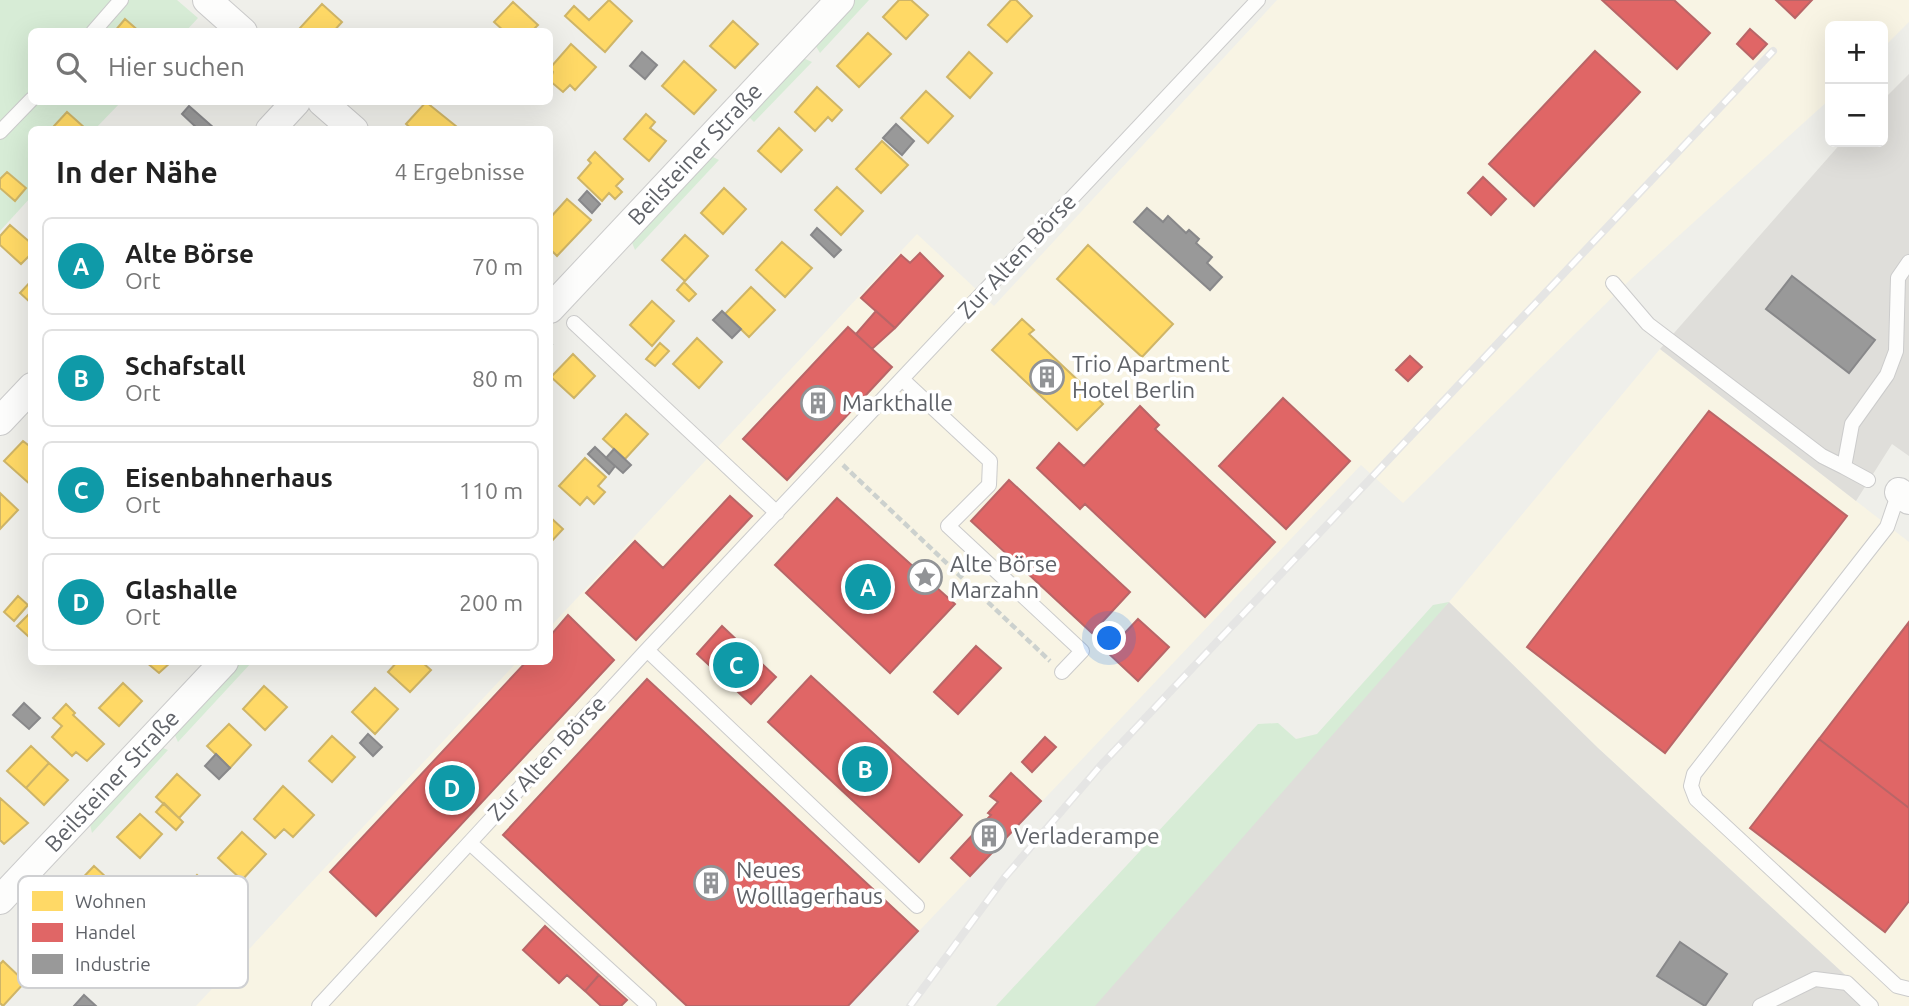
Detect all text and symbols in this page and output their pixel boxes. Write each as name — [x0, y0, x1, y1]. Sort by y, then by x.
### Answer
map controls — [1825, 21, 1888, 147]
button: + — [1825, 21, 1888, 84]
search box — [28, 28, 553, 105]
icon: search — [52, 48, 90, 86]
text: Hier suchen — [108, 52, 245, 81]
street label: Beilsteiner Straße — [623, 78, 767, 230]
button: − — [1825, 84, 1888, 147]
text: In der Nähe — [56, 155, 218, 189]
text: 4 Ergebnisse — [394, 159, 525, 184]
street label: Zur Alten Börse — [953, 188, 1081, 323]
text: Alte Börse — [125, 239, 254, 268]
text: A — [73, 254, 89, 279]
text: 70 m — [472, 254, 523, 279]
text: Ort — [125, 268, 161, 293]
text: Schafstall — [125, 351, 246, 380]
place label: Trio Apartment Hotel Berlin — [1072, 351, 1230, 402]
building icon: Trio Apartment Hotel Berlin — [1028, 358, 1066, 396]
text: B — [73, 366, 89, 391]
text: 80 m — [472, 366, 523, 391]
text: Ort — [125, 380, 161, 405]
building icon: Markthalle — [799, 384, 837, 422]
place label: Markthalle — [842, 390, 953, 415]
text: Eisenbahnerhaus — [125, 463, 333, 492]
text: C — [74, 478, 88, 503]
text: 110 m — [459, 478, 523, 503]
text: Ort — [125, 492, 161, 517]
place label: Alte Börse Marzahn — [950, 551, 1057, 602]
place icon: Alte Börse Marzahn — [906, 558, 944, 596]
pin: A — [845, 561, 891, 613]
text: Glashalle — [125, 575, 238, 604]
text: D — [73, 590, 89, 615]
text: 200 m — [459, 590, 523, 615]
text: Ort — [125, 604, 161, 629]
your location — [1092, 621, 1126, 655]
pin: C — [713, 639, 759, 691]
street label: Zur Alten Börse — [483, 690, 611, 825]
street label: Beilsteiner Straße — [40, 705, 184, 857]
pin: B — [842, 743, 888, 795]
pin: D — [429, 762, 475, 814]
building icon: Verladerampe — [970, 817, 1008, 855]
place label: Verladerampe — [1014, 823, 1160, 848]
place label: Neues Wolllagerhaus — [736, 857, 883, 908]
building icon: Neues Wolllagerhaus — [692, 864, 730, 902]
legend — [18, 876, 248, 988]
text: Wohnen — [75, 890, 146, 912]
text: Handel — [75, 921, 135, 943]
text: Industrie — [75, 953, 151, 975]

